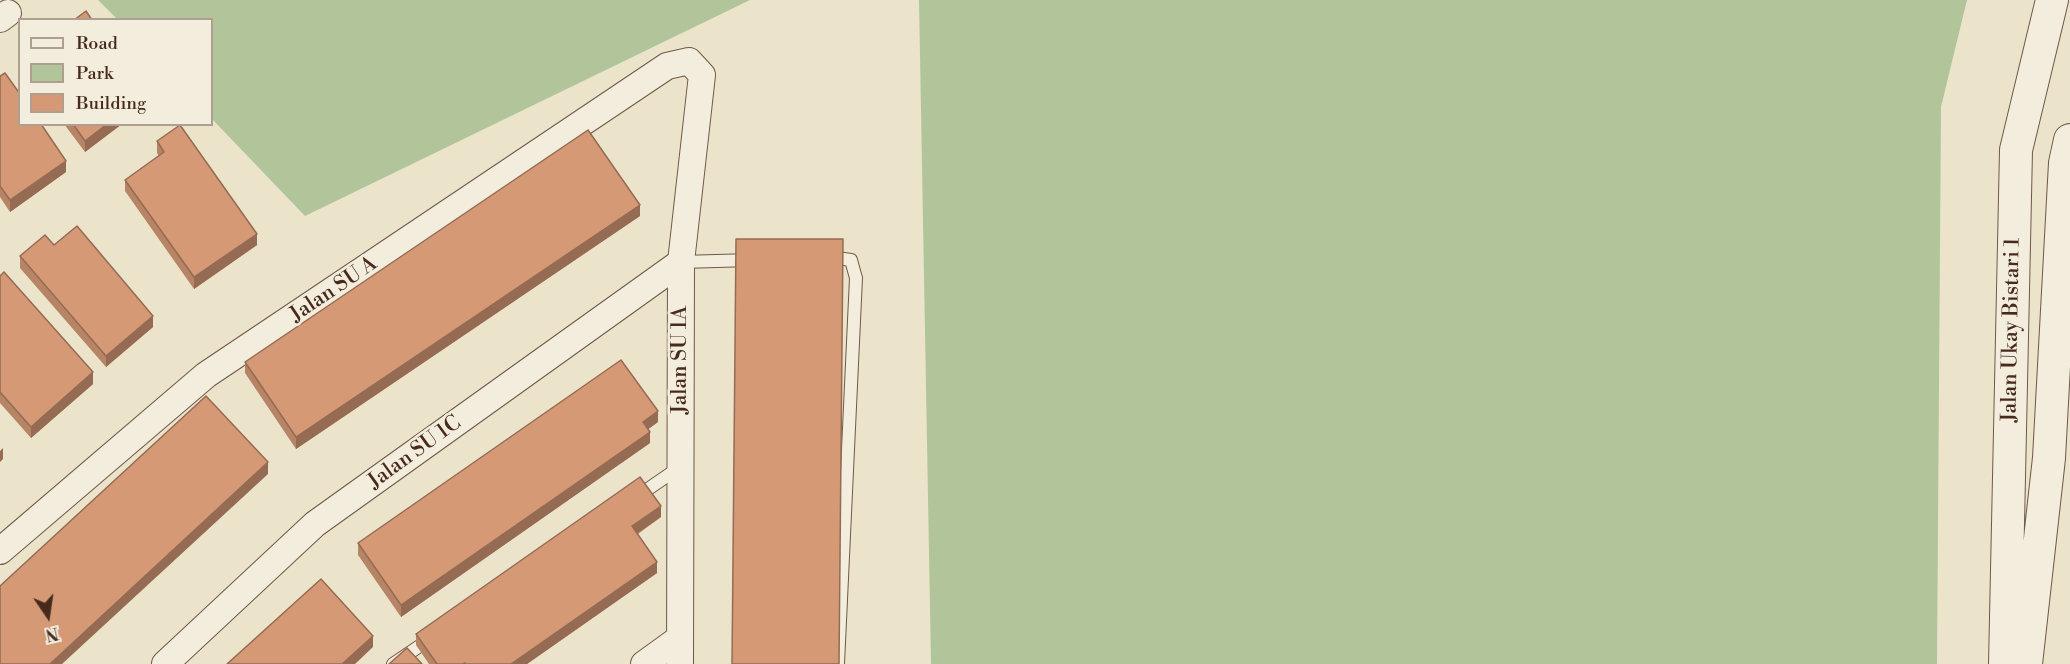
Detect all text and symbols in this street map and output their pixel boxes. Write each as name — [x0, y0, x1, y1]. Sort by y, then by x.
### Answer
legend — [18, 18, 213, 126]
text: Road — [76, 32, 118, 55]
text: Park — [76, 62, 113, 85]
text: Building — [76, 92, 146, 115]
street label: Jalan Ukay Bistari 1 — [1998, 238, 2026, 422]
street label: Jalan SU A — [286, 252, 382, 328]
street label: Jalan SU 1A — [668, 306, 694, 414]
street label: Jalan SU 1C — [364, 411, 466, 495]
north arrow — [18, 586, 78, 646]
text: N — [44, 622, 60, 645]

